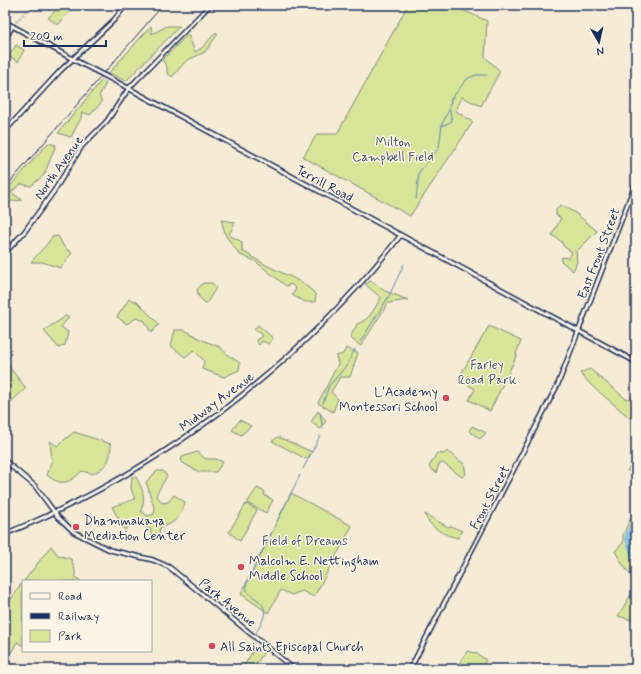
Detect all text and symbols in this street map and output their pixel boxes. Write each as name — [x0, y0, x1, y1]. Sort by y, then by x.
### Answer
scale bar — [24, 22, 106, 48]
north arrow — [579, 22, 619, 62]
text: 200 m — [30, 29, 63, 45]
text: N — [596, 43, 605, 58]
street label: North Avenue — [31, 133, 88, 203]
park label: Milton Campbell Field — [352, 134, 434, 166]
street label: Terrill Road — [293, 162, 356, 207]
street label: East Front Street — [574, 205, 625, 302]
park label: Farley Road Park — [458, 357, 517, 389]
street label: Midway Avenue — [176, 369, 258, 436]
place label: L'Academy Montessori School — [339, 384, 438, 416]
marker: L'Academy Montessori School — [441, 393, 451, 403]
street label: Front Street — [466, 463, 514, 533]
place label: Dhammakaya Mediation Center — [84, 513, 186, 545]
marker: Dhammakaya Mediation Center — [71, 522, 81, 532]
park label: Field of Dreams — [262, 533, 348, 550]
place label: Malcolm E. Nettingham Middle School — [249, 553, 379, 585]
marker: Malcolm E. Nettingham Middle School — [236, 562, 246, 572]
street label: Park Avenue — [195, 575, 259, 631]
legend — [22, 580, 152, 652]
text: Road — [58, 589, 82, 605]
text: Railway — [58, 609, 100, 625]
text: Park — [58, 629, 82, 645]
place label: All Saints Episcopal Church — [220, 639, 364, 656]
marker: All Saints Episcopal Church — [207, 641, 217, 651]

